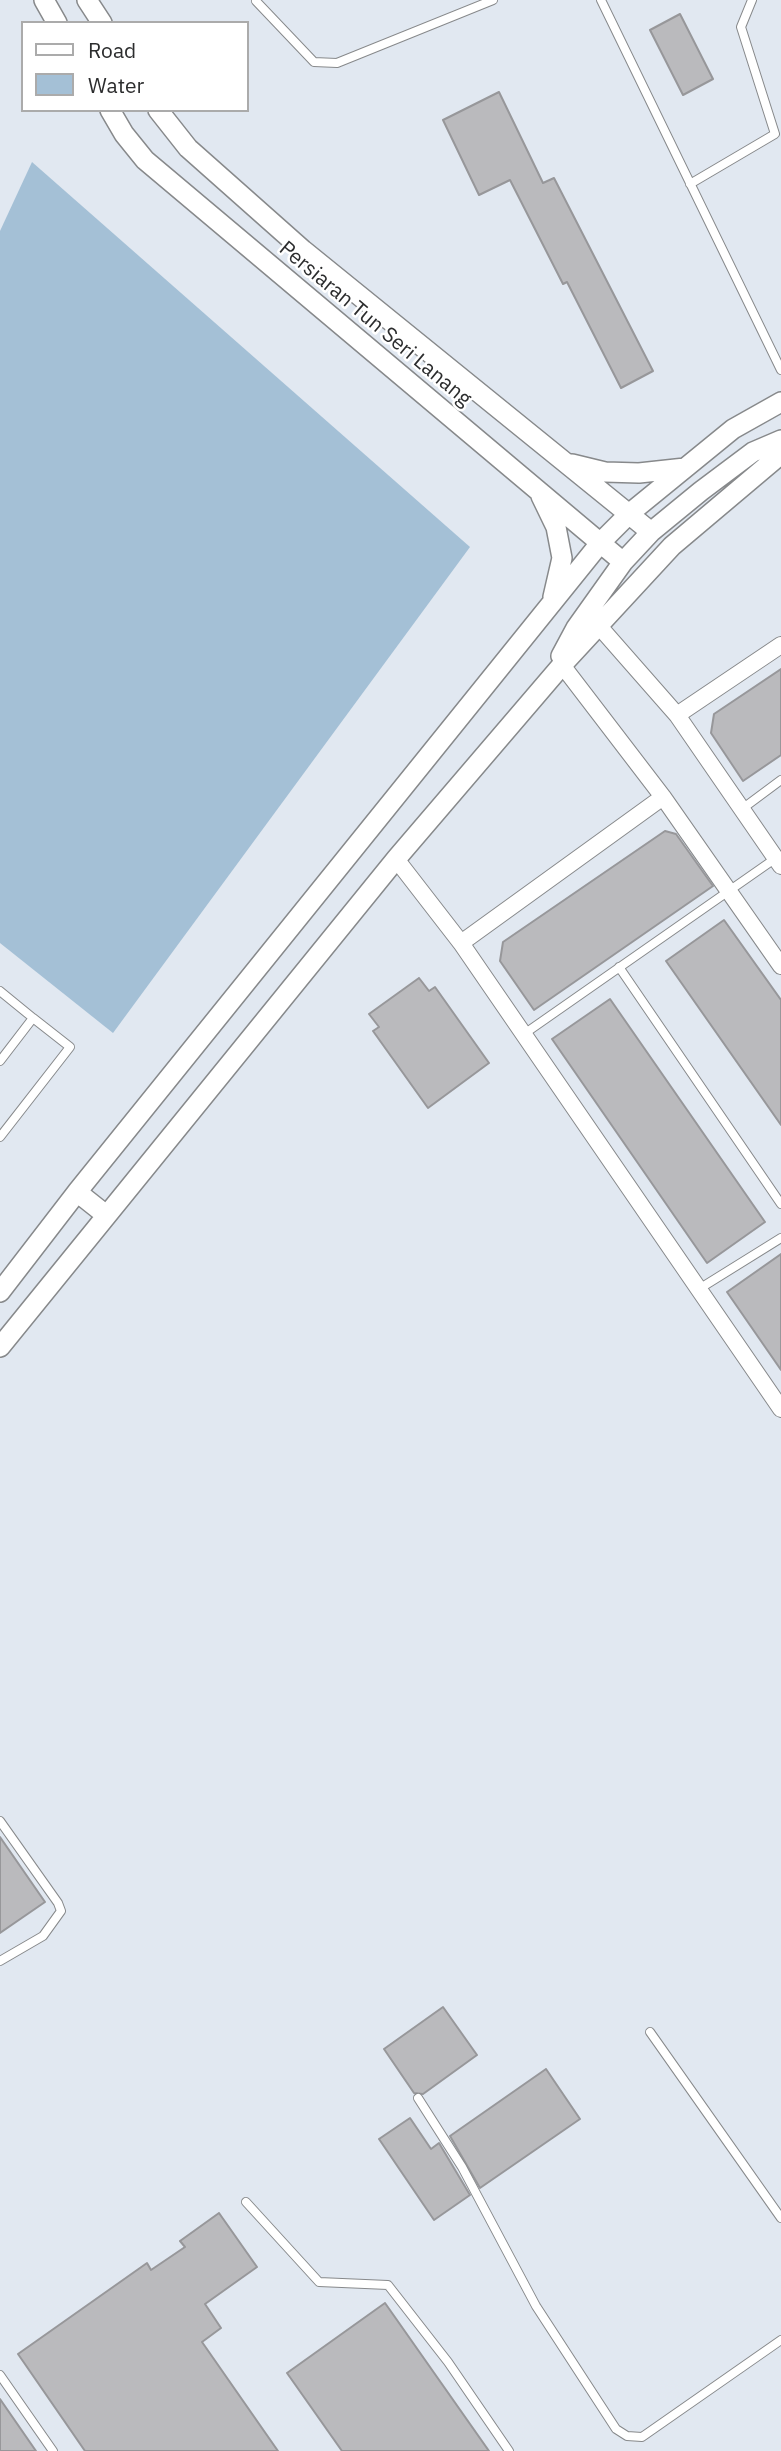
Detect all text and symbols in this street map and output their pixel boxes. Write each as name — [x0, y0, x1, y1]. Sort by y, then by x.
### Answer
legend — [21, 21, 248, 112]
text: Road — [88, 36, 136, 64]
text: Water — [88, 71, 144, 99]
street label: Persiaran Tun Seri Lanang — [274, 236, 476, 412]

